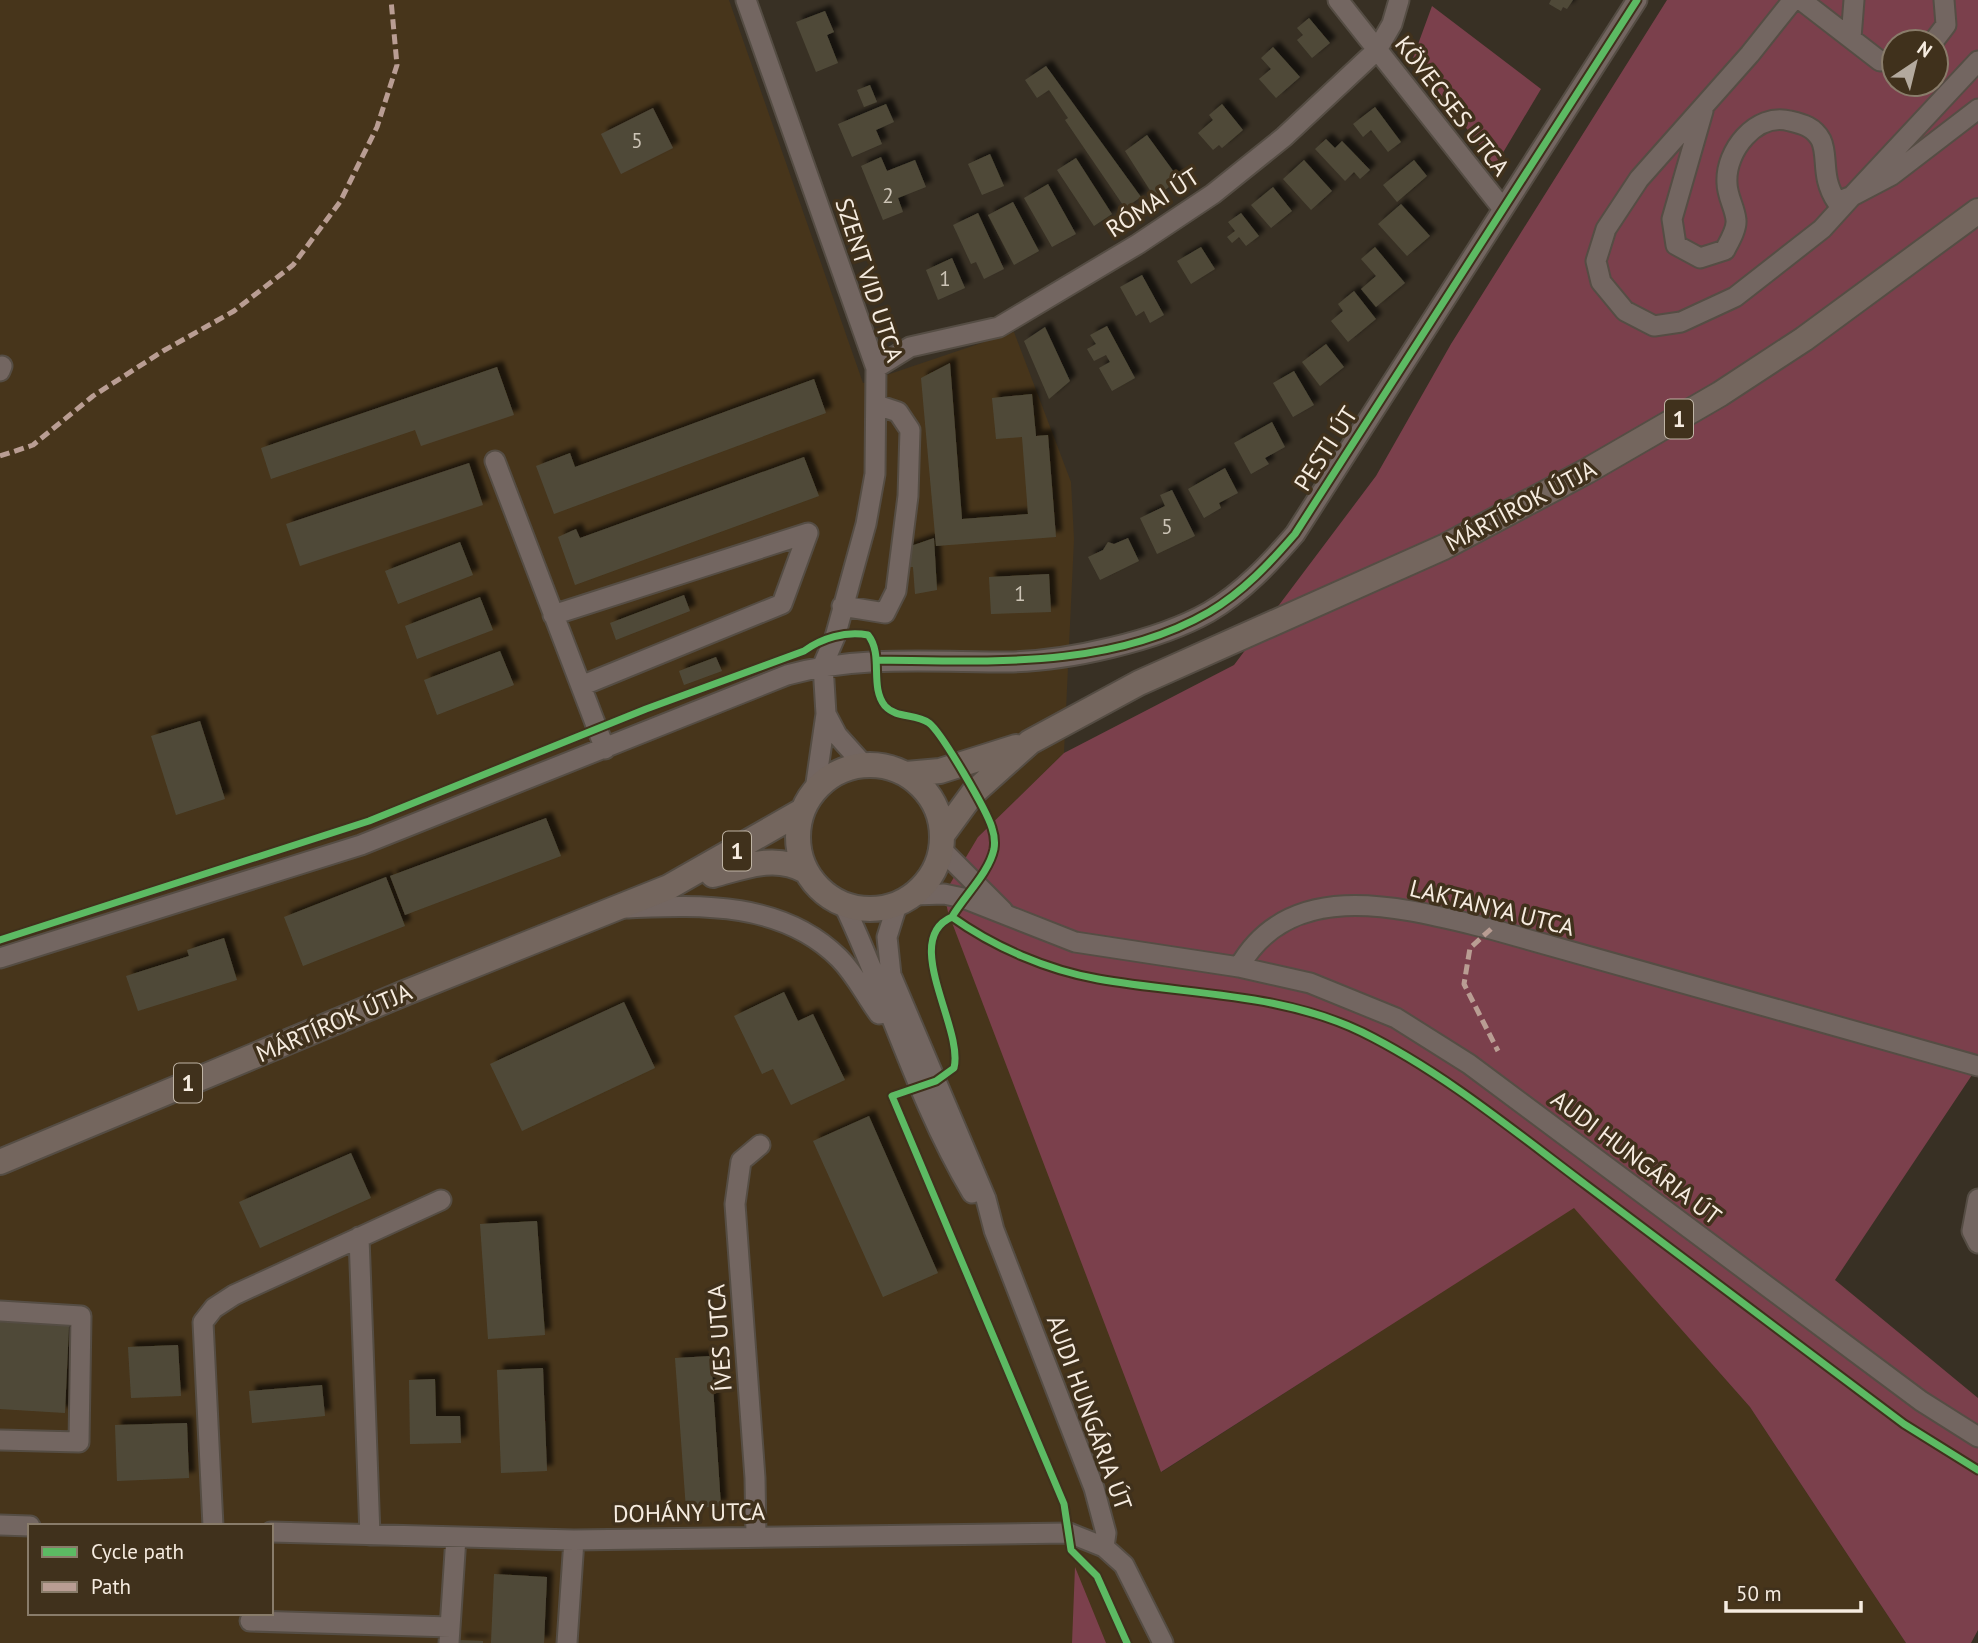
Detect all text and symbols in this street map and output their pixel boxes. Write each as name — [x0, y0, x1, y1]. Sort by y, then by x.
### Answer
north arrow — [1880, 28, 1950, 98]
street label: KÖVECSES UTCA — [1388, 30, 1517, 182]
text: N — [1913, 36, 1937, 62]
house number: 5 — [631, 127, 643, 154]
street label: RÓMAI ÚT — [1100, 161, 1205, 244]
house number: 2 — [882, 182, 894, 209]
street label: SZENT VID UTCA — [828, 194, 911, 366]
house number: 1 — [939, 265, 951, 292]
road number: 1 — [1665, 400, 1693, 438]
street label: PESTI ÚT — [1287, 401, 1364, 497]
street label: MÁRTÍROK ÚTJA — [1440, 453, 1601, 558]
house number: 5 — [1161, 513, 1173, 540]
house number: 1 — [1014, 580, 1026, 607]
road number: 1 — [723, 832, 751, 870]
street label: LAKTANYA UTCA — [1407, 872, 1578, 943]
street label: MÁRTÍROK ÚTJA — [251, 976, 416, 1069]
road number: 1 — [174, 1064, 202, 1102]
street label: AUDI HUNGÁRIA ÚT — [1545, 1083, 1728, 1232]
street label: ÍVES UTCA — [700, 1283, 739, 1393]
street label: AUDI HUNGÁRIA ÚT — [1040, 1311, 1139, 1515]
street label: DOHÁNY UTCA — [612, 1496, 766, 1529]
legend — [28, 1524, 273, 1615]
text: Cycle path — [91, 1538, 184, 1565]
scale bar — [1726, 1570, 1861, 1614]
text: Path — [91, 1573, 131, 1600]
text: 50 m — [1736, 1580, 1782, 1607]

